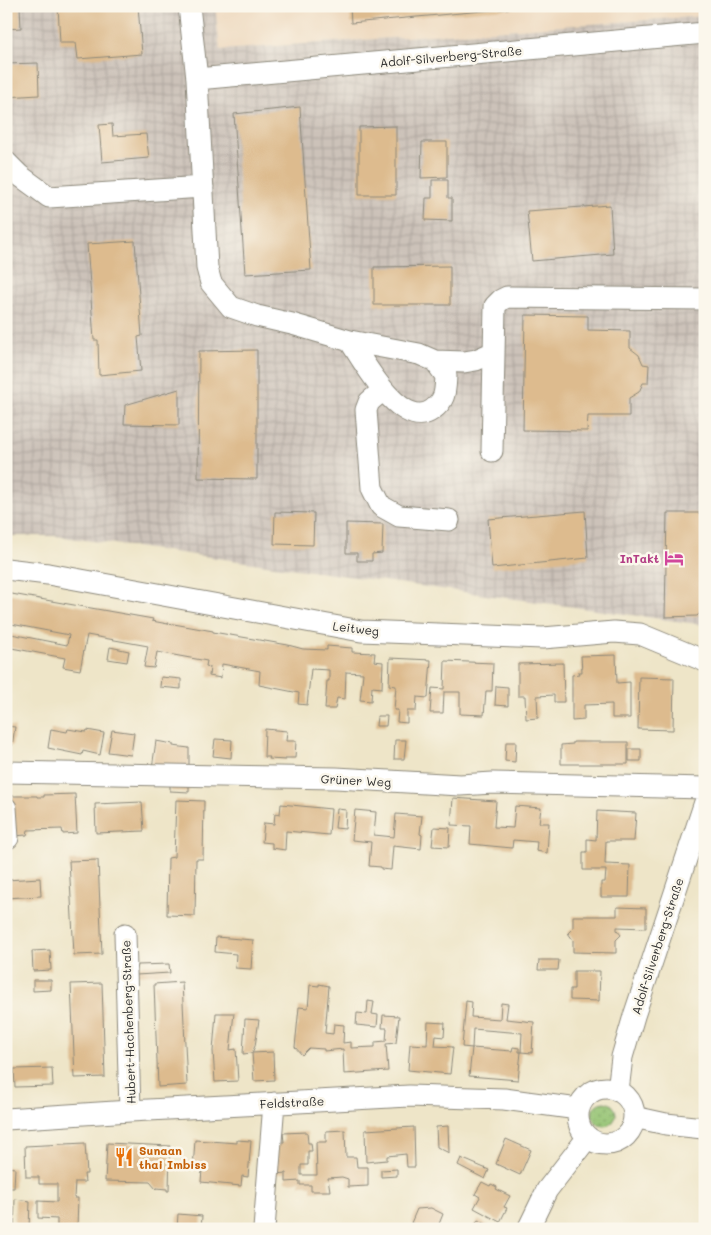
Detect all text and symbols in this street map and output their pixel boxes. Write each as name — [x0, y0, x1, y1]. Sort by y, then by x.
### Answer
street label: Adolf-Silverberg-Straße — [379, 42, 523, 70]
hotel icon: InTakt — [663, 547, 685, 569]
place label: InTakt — [620, 550, 659, 566]
street label: Leitweg — [332, 617, 380, 639]
street label: Grüner Weg — [320, 770, 392, 790]
street label: Adolf-Silverberg-Straße — [627, 876, 687, 1016]
street label: Hubert-Hachenberg-Straße — [117, 940, 139, 1104]
street label: Feldstraße — [259, 1092, 325, 1112]
place label: Sunaan thai Imbiss — [139, 1142, 206, 1172]
restaurant icon: Sunaan thai Imbiss — [113, 1146, 135, 1168]

